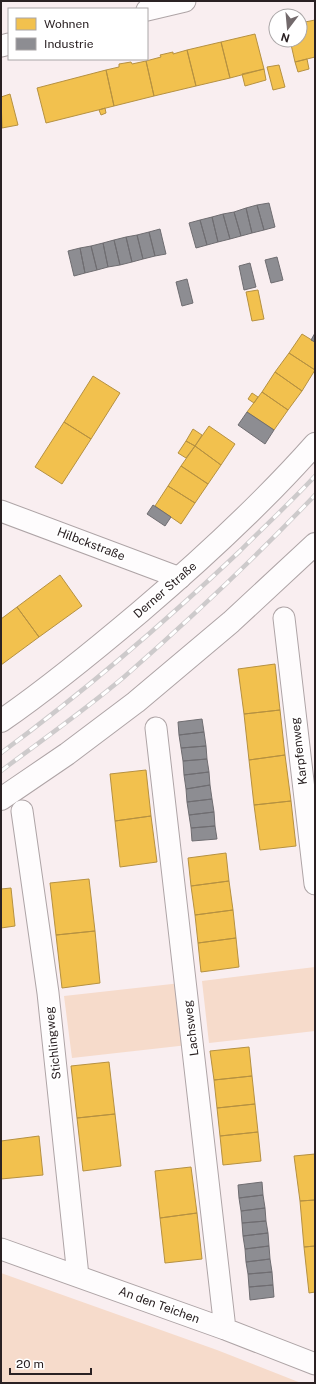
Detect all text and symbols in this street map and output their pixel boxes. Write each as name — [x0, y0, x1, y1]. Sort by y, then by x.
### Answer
legend — [8, 8, 148, 60]
north arrow — [268, 8, 308, 48]
text: Wohnen — [44, 17, 89, 31]
text: N — [279, 31, 291, 45]
text: Industrie — [44, 37, 94, 51]
street label: Hilbckstraße — [55, 525, 127, 563]
street label: Derner Straße — [131, 559, 199, 621]
street label: Karpfenweg — [288, 716, 310, 786]
street label: Lachsweg — [181, 999, 201, 1057]
street label: Stichlingweg — [42, 1006, 64, 1080]
street label: An den Teichen — [117, 1284, 201, 1326]
scale bar — [10, 1350, 91, 1376]
text: 20 m — [16, 1357, 44, 1371]

